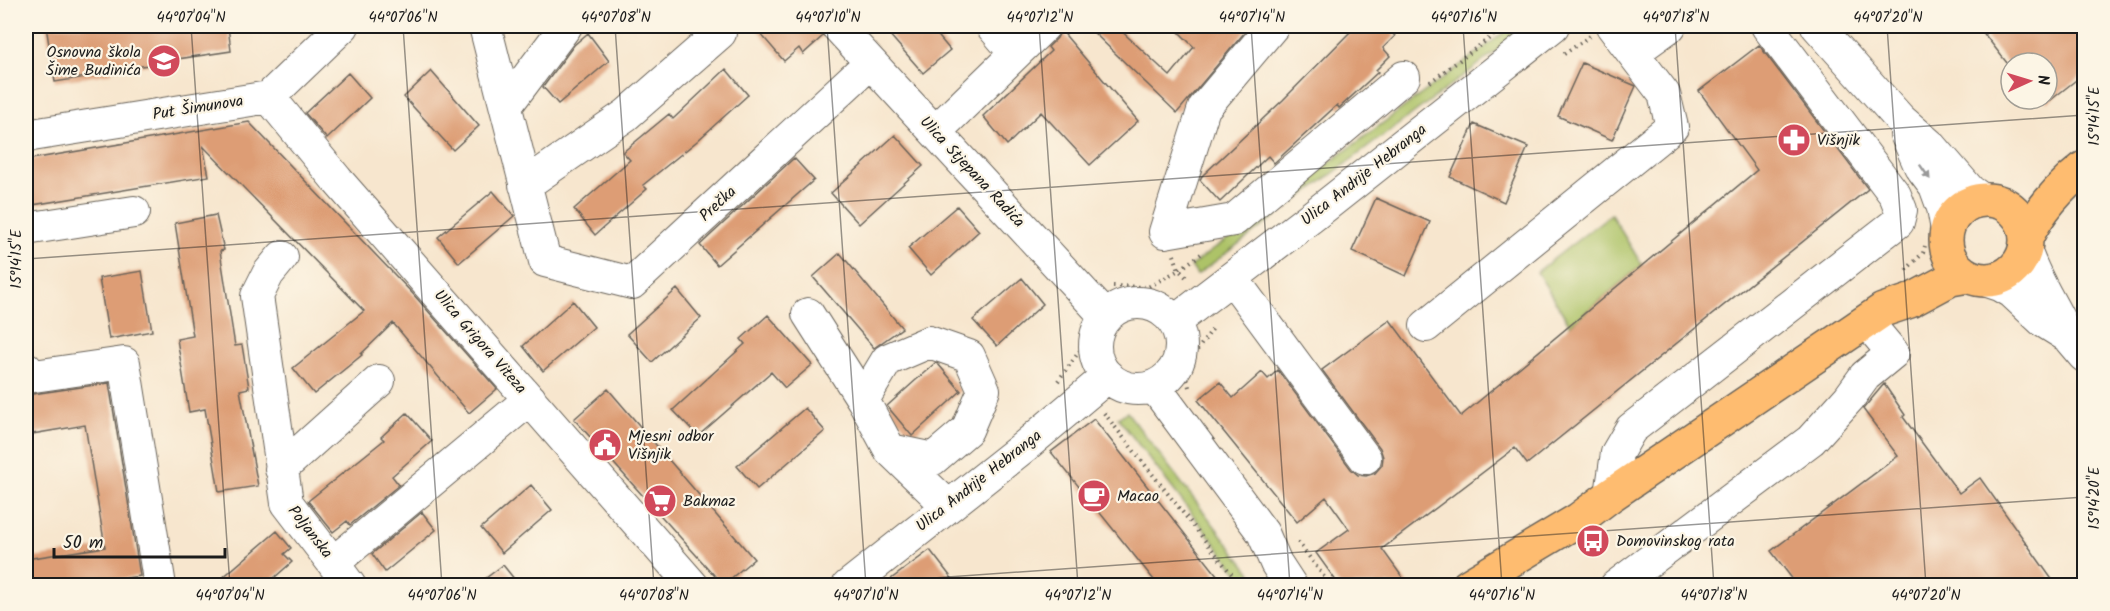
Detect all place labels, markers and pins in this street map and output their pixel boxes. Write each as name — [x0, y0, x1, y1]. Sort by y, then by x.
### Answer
place label: Osnovna škola Šime Budinića — [46, 40, 141, 83]
school or university icon: Osnovna škola Šime Budinića — [146, 43, 182, 79]
pharmacy icon: Višnjik — [1776, 122, 1812, 158]
place label: Višnjik — [1817, 128, 1861, 153]
place label: Mjesni odbor Višnjik — [628, 424, 715, 467]
public building icon: Mjesni odbor Višnjik — [587, 427, 623, 463]
cafe icon: Macao — [1076, 478, 1112, 514]
supermarket icon: Bakmaz — [642, 483, 678, 519]
place label: Macao — [1117, 484, 1159, 509]
place label: Bakmaz — [683, 489, 735, 514]
bus stop icon: Domovinskog rata — [1575, 523, 1611, 559]
place label: Domovinskog rata — [1616, 529, 1735, 554]

